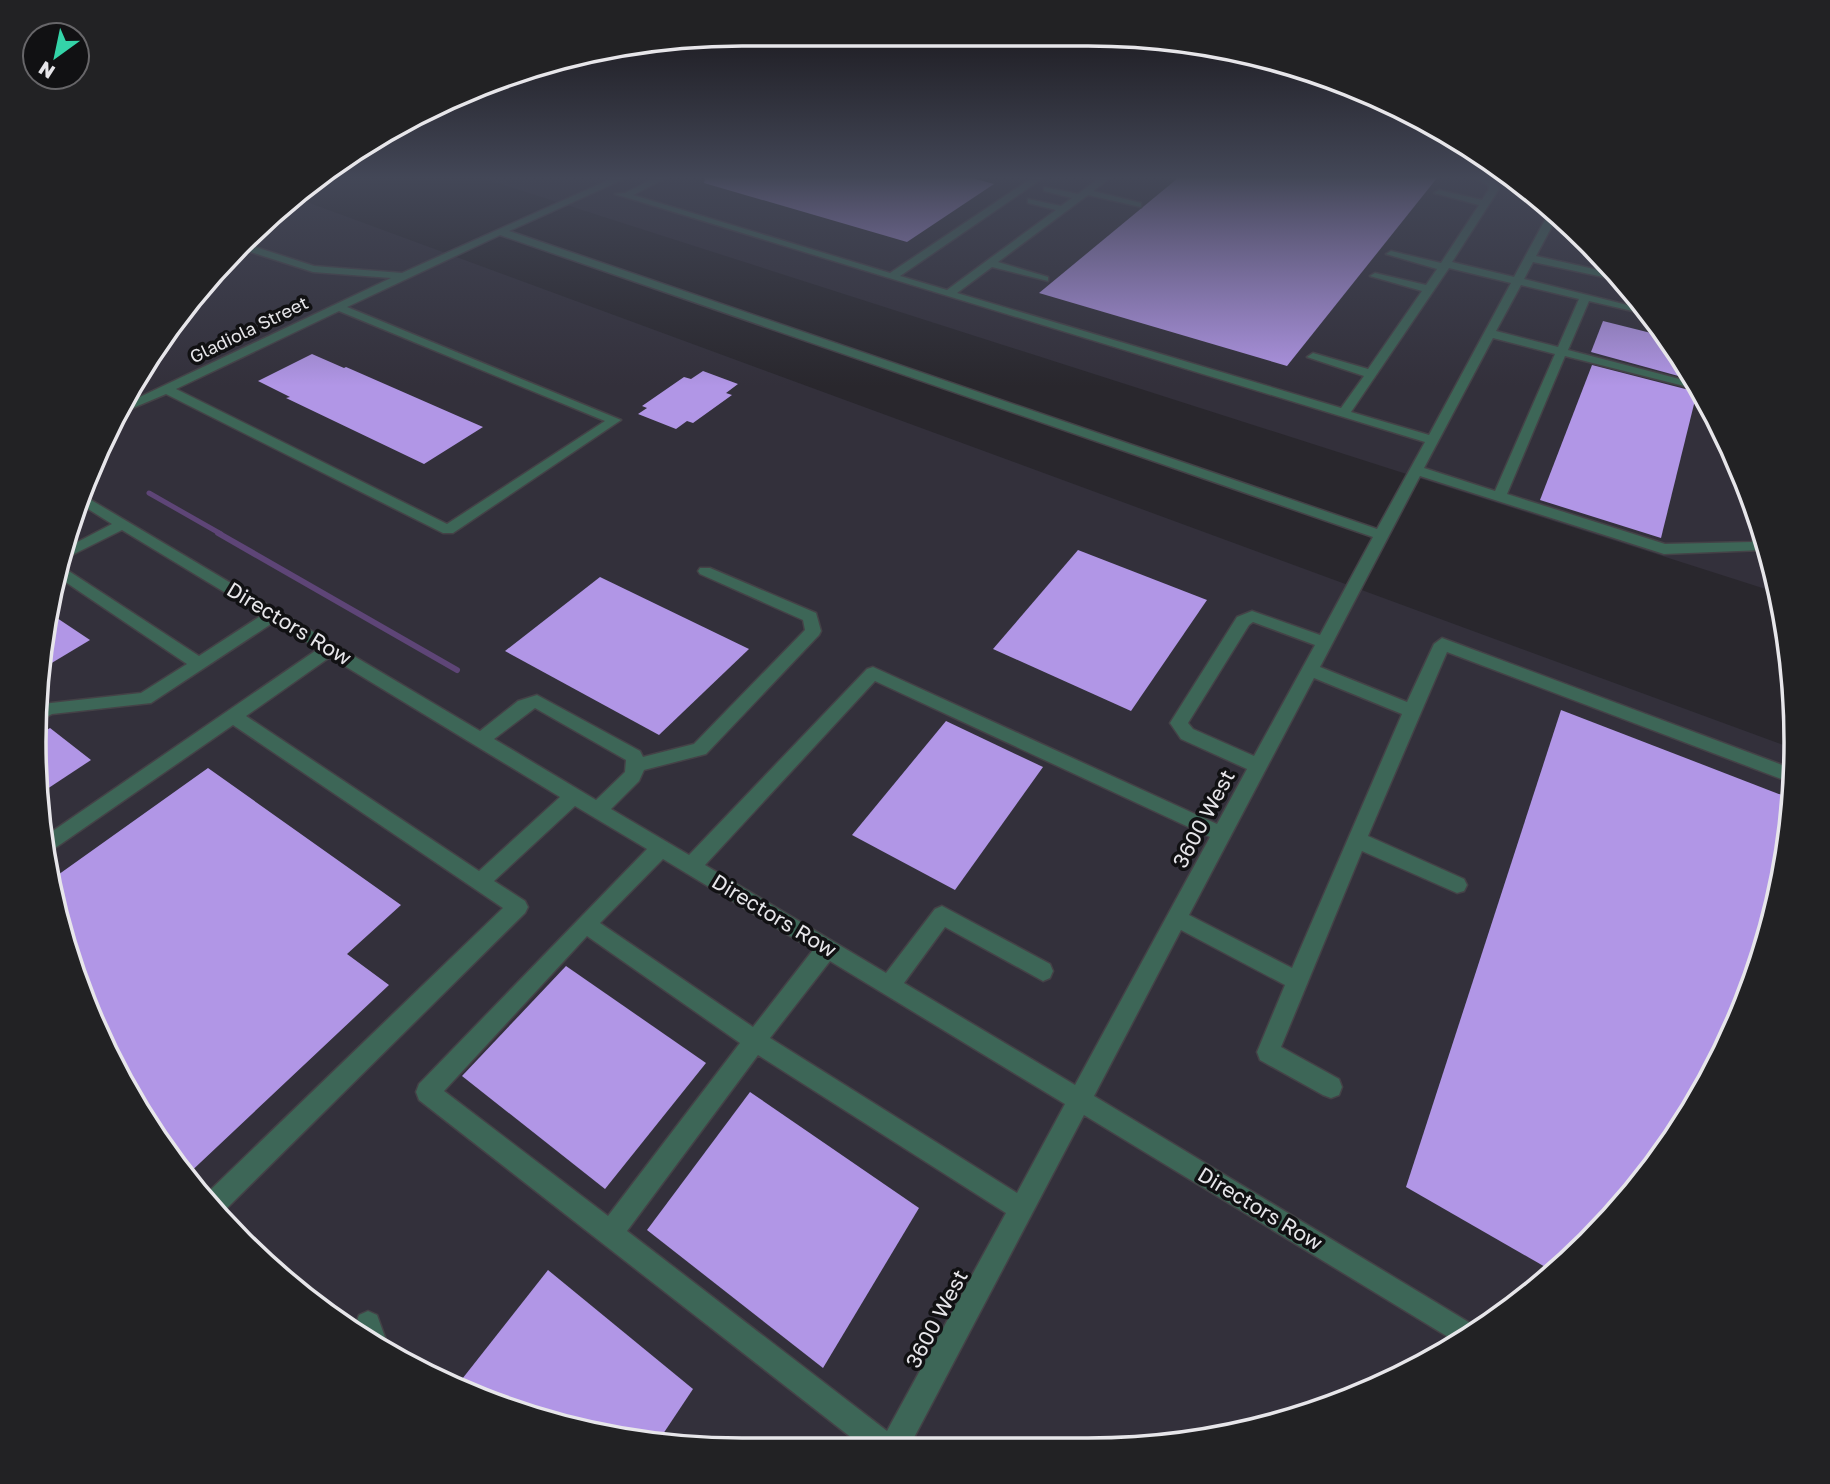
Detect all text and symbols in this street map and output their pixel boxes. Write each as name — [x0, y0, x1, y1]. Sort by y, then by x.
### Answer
north arrow — [21, 21, 91, 91]
text: N — [34, 57, 59, 84]
street label: Gladiola Street — [186, 291, 311, 367]
street label: Directors Row — [222, 576, 357, 671]
street label: 3600 West — [1166, 765, 1240, 872]
street label: Directors Row — [707, 868, 842, 963]
street label: Directors Row — [1193, 1161, 1328, 1256]
street label: 3600 West — [899, 1265, 973, 1372]

